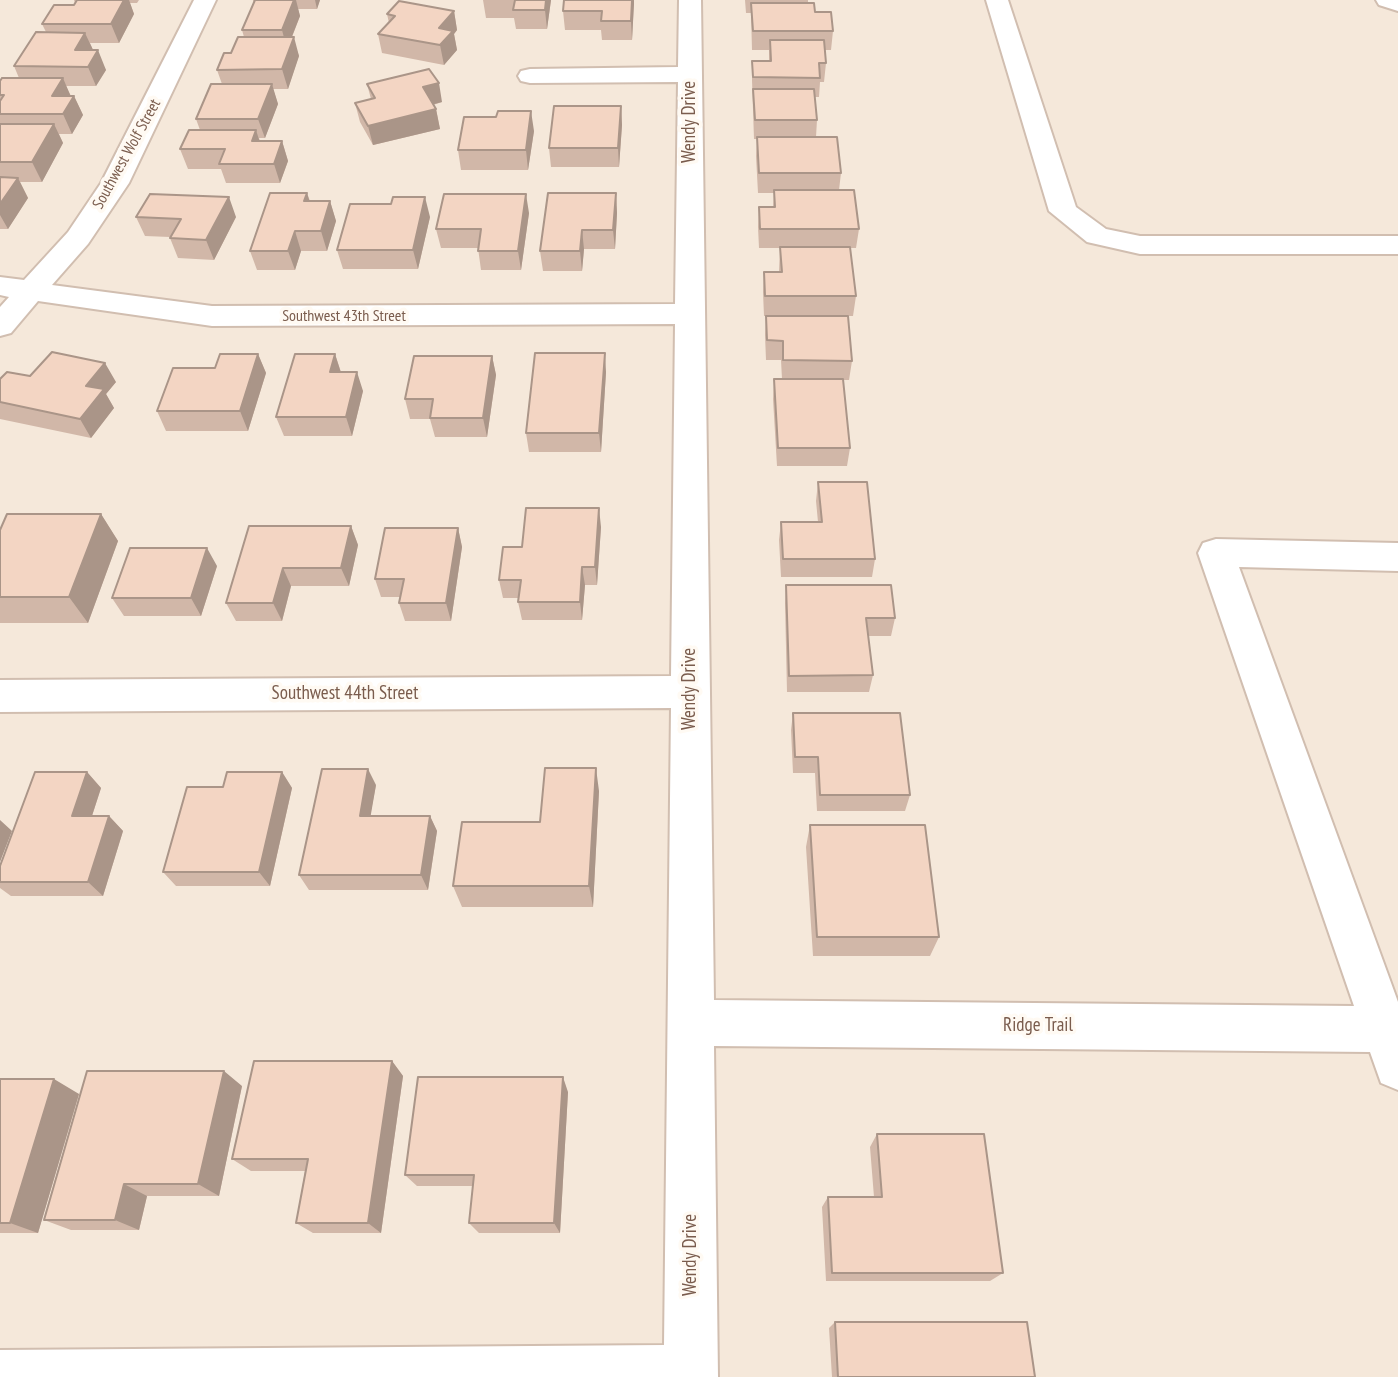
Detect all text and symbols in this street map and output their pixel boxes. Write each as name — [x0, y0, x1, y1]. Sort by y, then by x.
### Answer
street label: Wendy Drive — [679, 81, 701, 163]
street label: Southwest Wolf Street — [89, 96, 165, 212]
street label: Southwest 43th Street — [282, 306, 406, 326]
street label: Wendy Drive — [679, 648, 701, 730]
street label: Southwest 44th Street — [272, 683, 418, 705]
street label: Ridge Trail — [1003, 1015, 1073, 1037]
street label: Wendy Drive — [680, 1214, 702, 1296]

